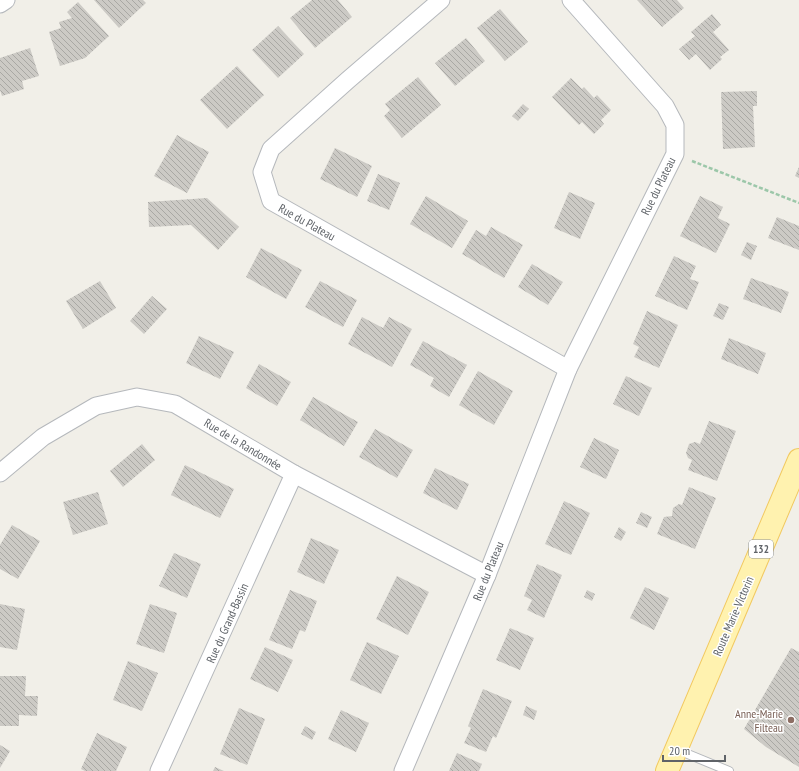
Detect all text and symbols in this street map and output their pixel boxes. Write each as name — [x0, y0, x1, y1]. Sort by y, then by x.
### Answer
street label: Rue du Plateau — [638, 155, 678, 217]
street label: Rue du Plateau — [276, 200, 338, 244]
street label: Rue de la Randonnée — [201, 415, 285, 473]
street label: Rue du Plateau — [469, 539, 507, 603]
road number: 132 — [749, 540, 773, 558]
street label: Route Marie-Victorin — [709, 574, 757, 658]
street label: Rue du Grand-Bassin — [203, 581, 251, 665]
place label: Anne-Marie Filteau — [735, 706, 783, 735]
marker: Anne-Marie Filteau — [786, 715, 796, 725]
scale bar — [663, 737, 725, 763]
text: 20 m — [669, 743, 690, 758]

